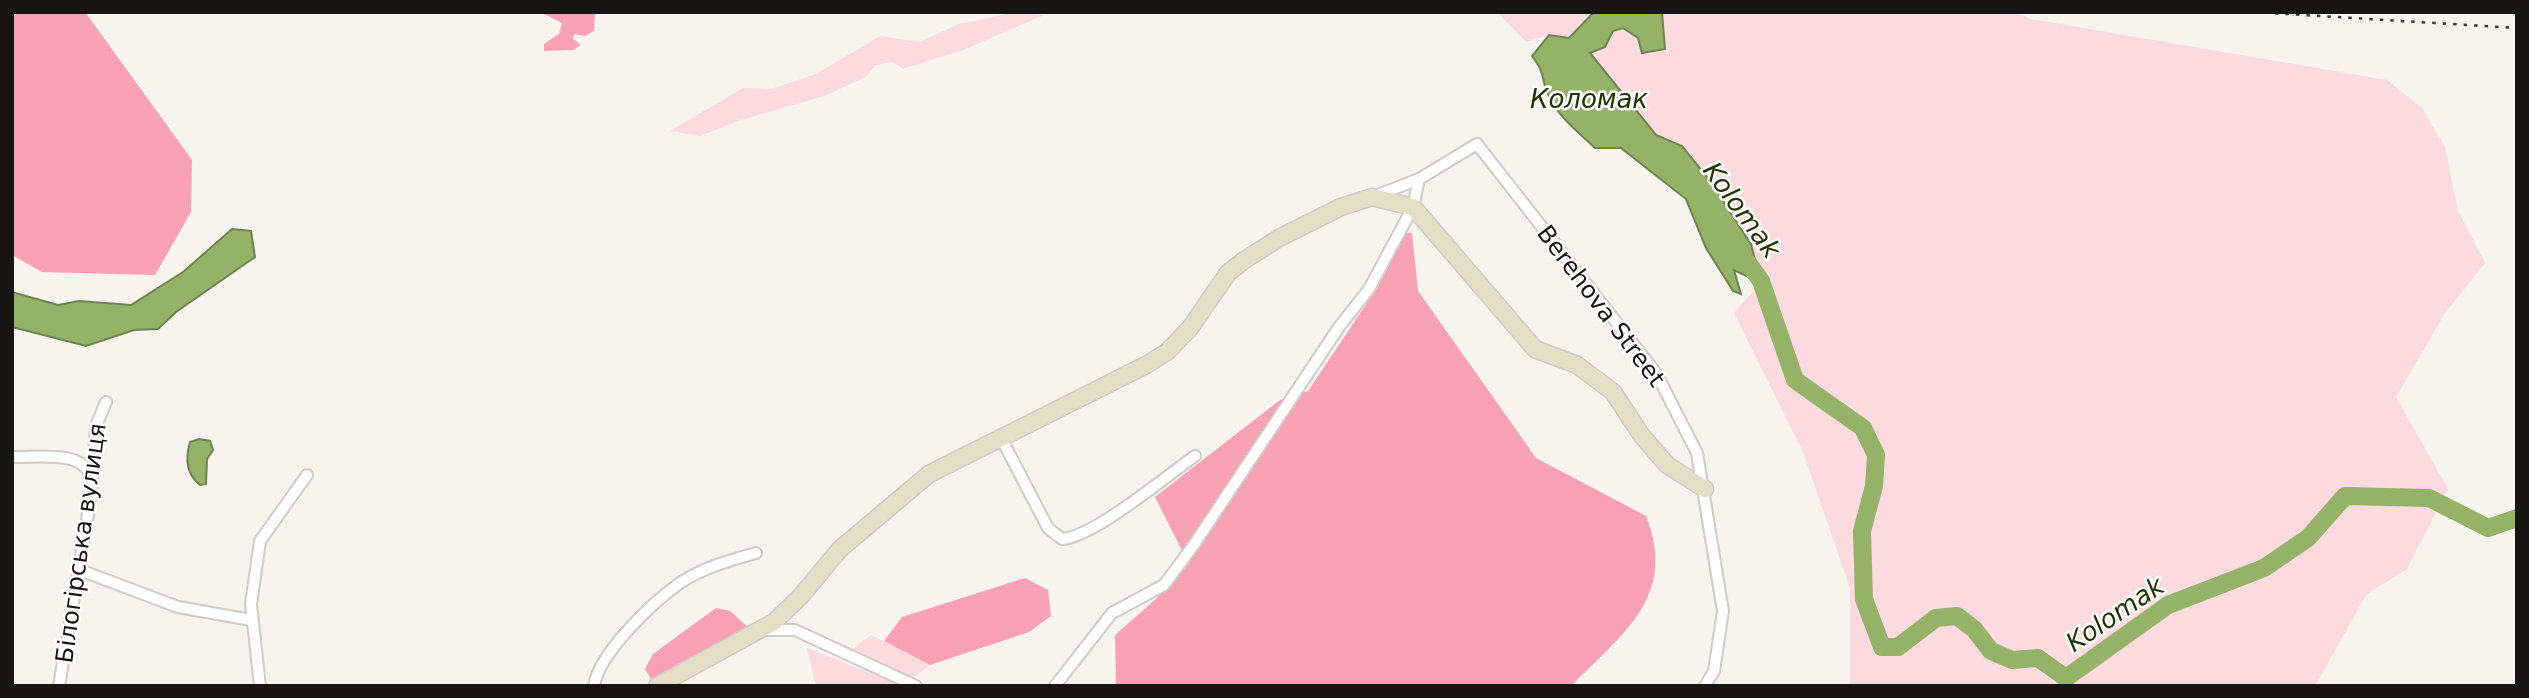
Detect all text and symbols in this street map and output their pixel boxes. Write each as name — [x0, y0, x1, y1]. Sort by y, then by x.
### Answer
water label: Коломак — [1530, 84, 1648, 114]
water label: Kolomak — [1697, 156, 1787, 265]
street label: Berehova Street — [1531, 220, 1671, 392]
street label: Білогірська вулиця — [50, 421, 112, 665]
water label: Kolomak — [2060, 570, 2170, 658]

